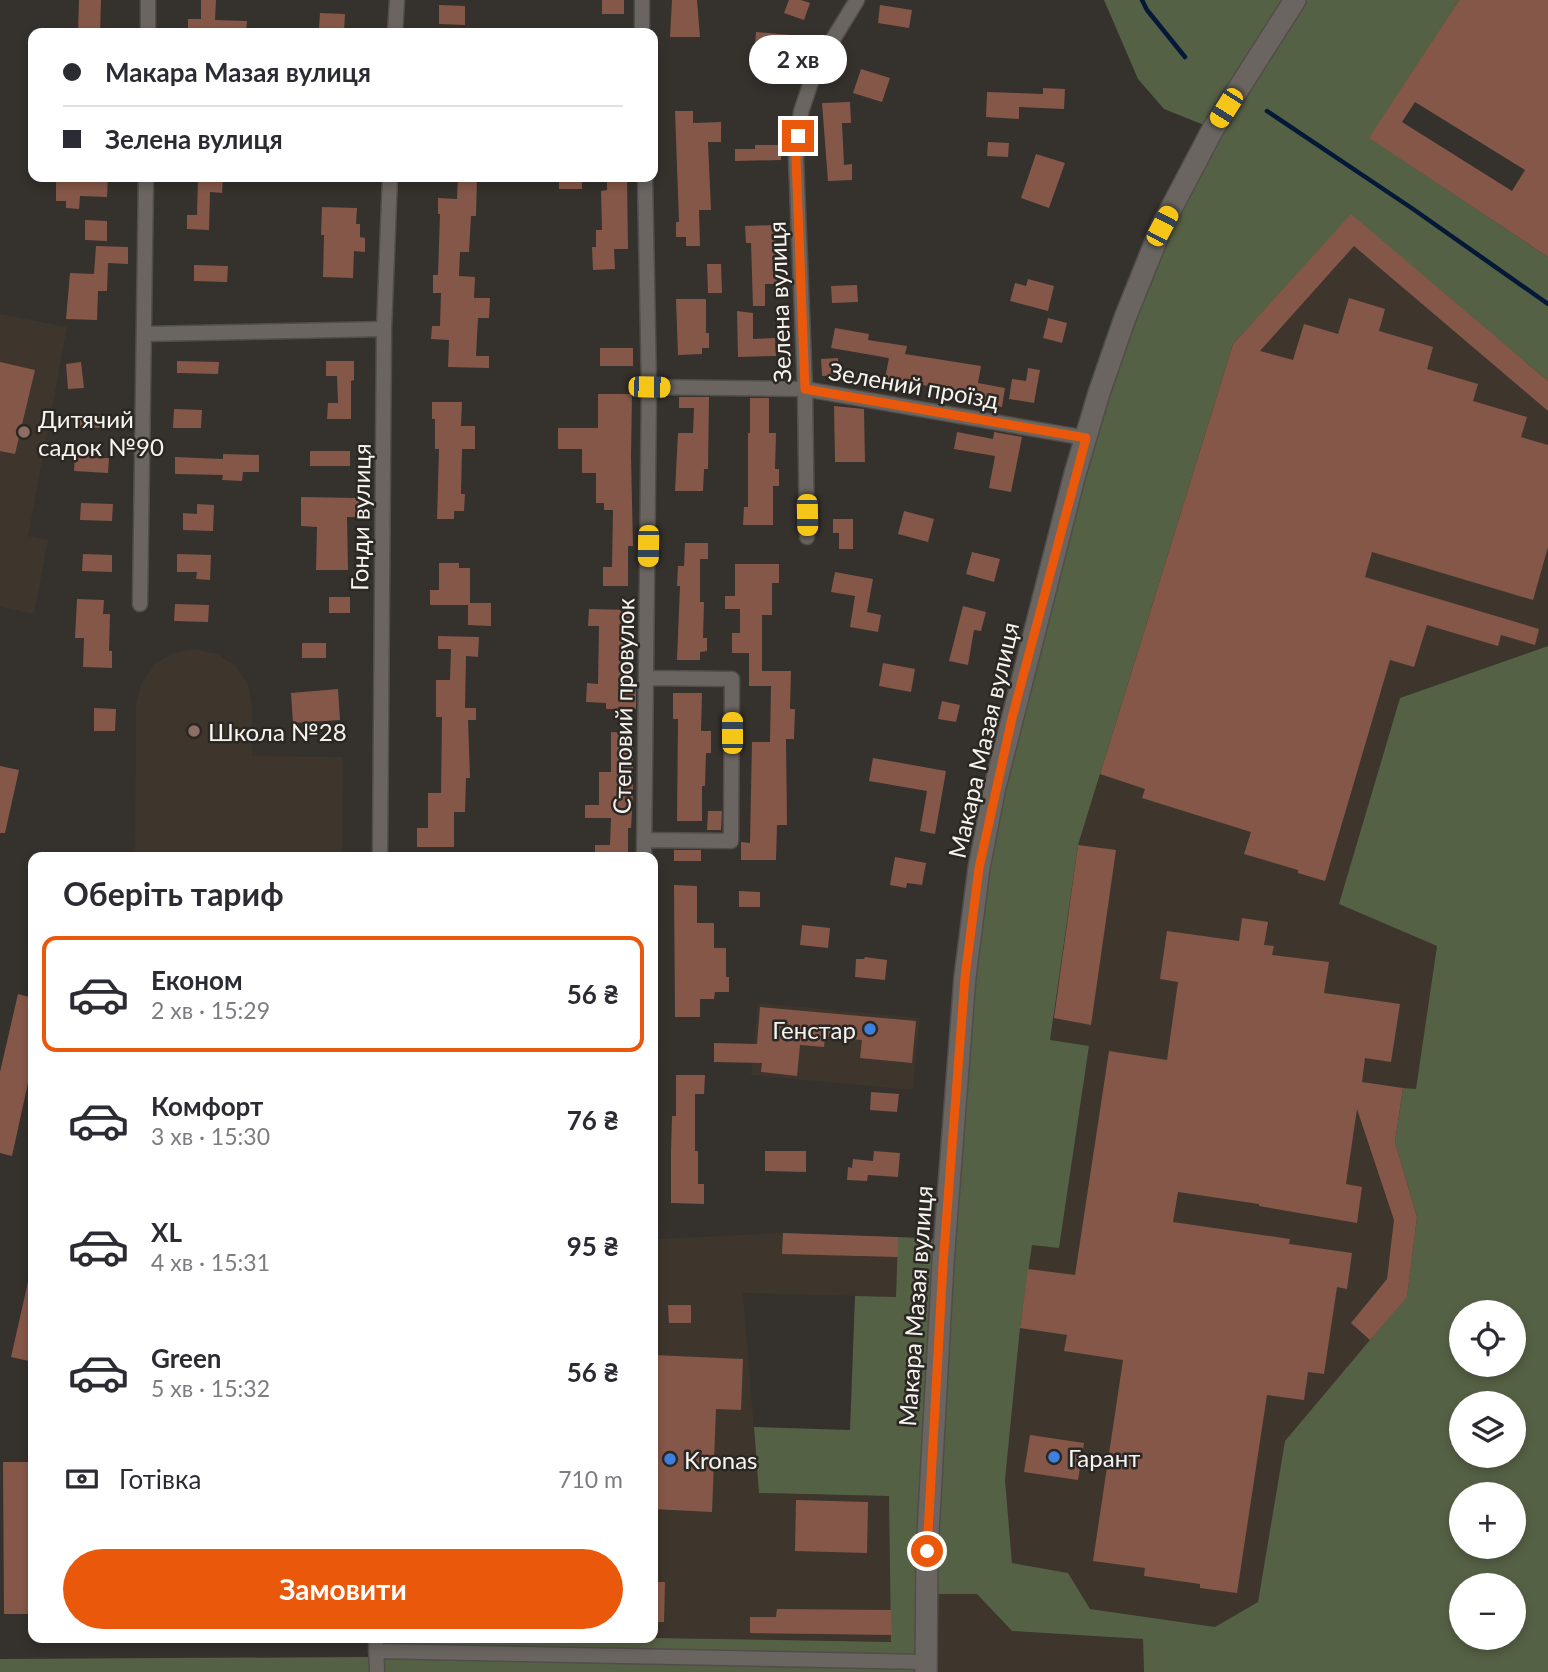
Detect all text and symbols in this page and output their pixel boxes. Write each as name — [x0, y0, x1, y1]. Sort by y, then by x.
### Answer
callout: 2 хв — [749, 34, 847, 83]
text: 2 хв — [777, 45, 819, 73]
text: Макара Мазая вулиця — [105, 56, 371, 88]
car — [1206, 85, 1247, 131]
route end — [782, 120, 814, 152]
text: Зелена вулиця — [105, 123, 283, 155]
car — [1143, 203, 1182, 249]
street label: Зелена вулиця — [762, 221, 796, 383]
street label: Зелений проїзд — [827, 356, 1001, 414]
car — [628, 376, 671, 398]
place label: Дитячий садок №90 — [38, 404, 164, 461]
marker: Дитячий садок №90 — [16, 424, 32, 440]
street label: Гонди вулиця — [344, 443, 376, 591]
car — [797, 494, 818, 536]
car — [638, 525, 659, 567]
street label: Степовий провулок — [607, 597, 639, 814]
street label: Макара Мазая вулиця — [942, 619, 1024, 861]
car — [722, 712, 743, 754]
place label: Школа №28 — [208, 717, 347, 746]
marker: Школа №28 — [186, 723, 202, 739]
text: Оберіть тариф — [63, 874, 284, 913]
icon: car — [67, 963, 130, 1026]
text: Економ — [151, 964, 243, 996]
text: 56 ₴ — [567, 978, 619, 1010]
text: 2 хв · 15:29 — [151, 996, 270, 1024]
place label: Генстар — [772, 1015, 856, 1044]
marker: Генстар — [862, 1021, 878, 1037]
icon: car — [67, 1089, 130, 1152]
text: Комфорт — [151, 1090, 263, 1122]
text: 76 ₴ — [567, 1104, 619, 1136]
text: 3 хв · 15:30 — [151, 1122, 270, 1150]
street label: Макара Мазая вулиця — [892, 1185, 938, 1427]
icon: car — [67, 1215, 130, 1278]
text: XL — [151, 1216, 182, 1248]
text: 95 ₴ — [567, 1230, 619, 1262]
text: 4 хв · 15:31 — [151, 1248, 270, 1276]
map controls — [1449, 1300, 1526, 1650]
button: locate — [1449, 1300, 1526, 1377]
icon: car — [67, 1341, 130, 1404]
text: Green — [151, 1342, 221, 1374]
text: 56 ₴ — [567, 1356, 619, 1388]
text: 5 хв · 15:32 — [151, 1374, 270, 1402]
button: layers — [1449, 1391, 1526, 1468]
place label: Гарант — [1068, 1443, 1140, 1472]
place label: Kronas — [684, 1445, 757, 1474]
marker: Гарант — [1046, 1449, 1062, 1465]
marker: Kronas — [662, 1451, 678, 1467]
icon: cash — [63, 1460, 101, 1498]
text: Готівка — [119, 1463, 201, 1495]
text: 710 m — [558, 1465, 623, 1493]
button: + — [1449, 1482, 1526, 1559]
route start — [911, 1535, 943, 1567]
button: Замовити — [63, 1549, 623, 1629]
button: − — [1449, 1573, 1526, 1650]

